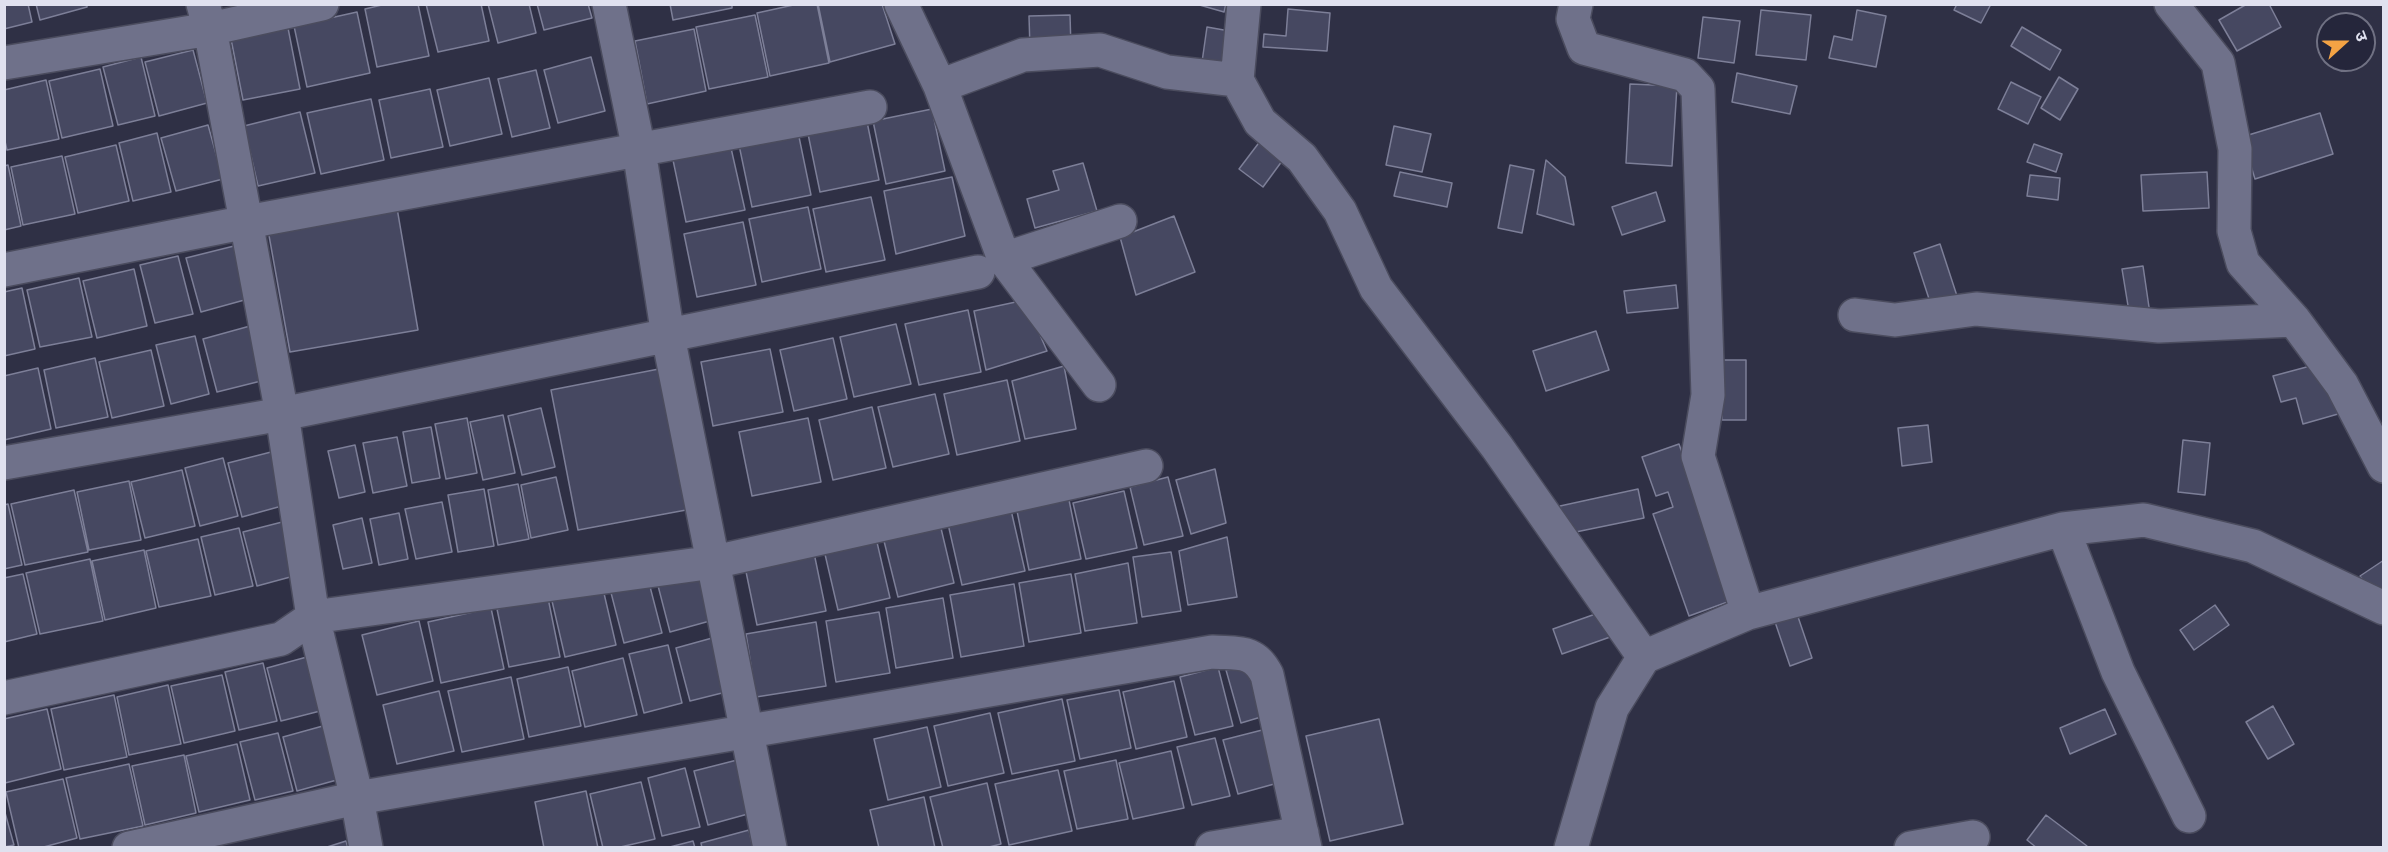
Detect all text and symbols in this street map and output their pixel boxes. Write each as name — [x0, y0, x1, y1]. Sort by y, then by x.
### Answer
north arrow — [2316, 12, 2376, 72]
text: उ — [2352, 29, 2371, 44]

